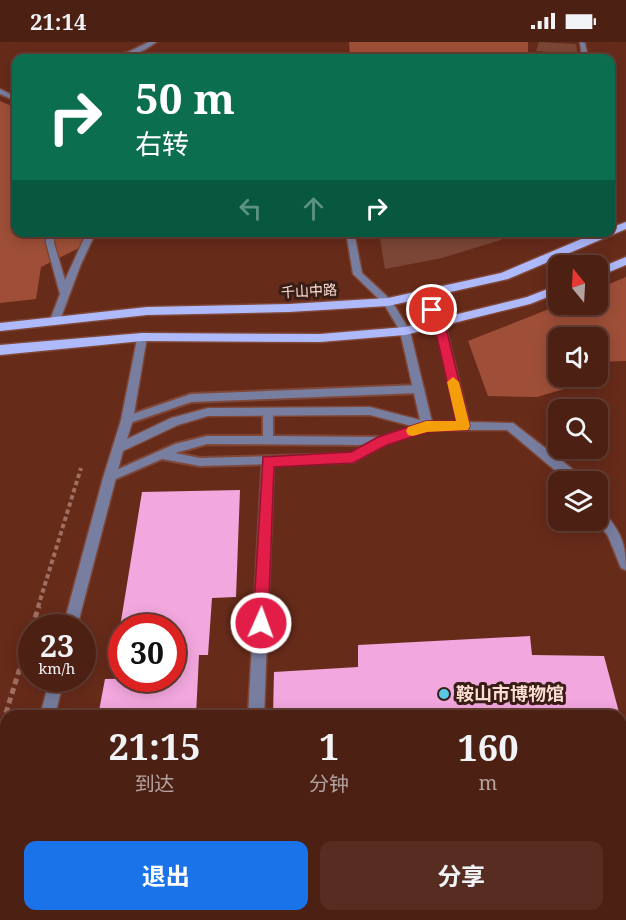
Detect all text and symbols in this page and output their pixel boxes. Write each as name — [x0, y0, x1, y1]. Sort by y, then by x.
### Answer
text: 21:14 — [30, 6, 86, 36]
text: 50 m — [135, 69, 235, 126]
icon: right — [36, 78, 114, 156]
text: 右转 — [135, 125, 189, 162]
icon: left — [234, 192, 267, 225]
icon: ahead — [297, 192, 330, 225]
icon: right — [360, 192, 393, 225]
north arrow — [548, 255, 608, 315]
map controls — [548, 255, 608, 531]
street label: 千山中路 — [281, 280, 337, 301]
pin — [406, 284, 457, 335]
icon: arrive — [415, 293, 448, 326]
button: sound — [548, 327, 608, 387]
button: search — [548, 399, 608, 459]
button: layers — [548, 471, 608, 531]
position arrow — [229, 591, 293, 655]
speed limit sign: 30 — [108, 614, 186, 692]
text: 23 — [40, 625, 74, 666]
text: km/h — [39, 658, 75, 678]
place label: 鞍山市博物馆 — [456, 681, 564, 705]
marker: 鞍山市博物馆 — [437, 687, 451, 701]
text: 21:15 — [108, 722, 201, 771]
text: 1 — [319, 722, 339, 771]
text: 160 — [458, 723, 519, 772]
text: m — [479, 769, 498, 796]
text: 到达 — [135, 770, 175, 797]
text: 分钟 — [309, 770, 349, 797]
button: 退出 — [24, 841, 308, 910]
button: 分享 — [320, 841, 603, 910]

